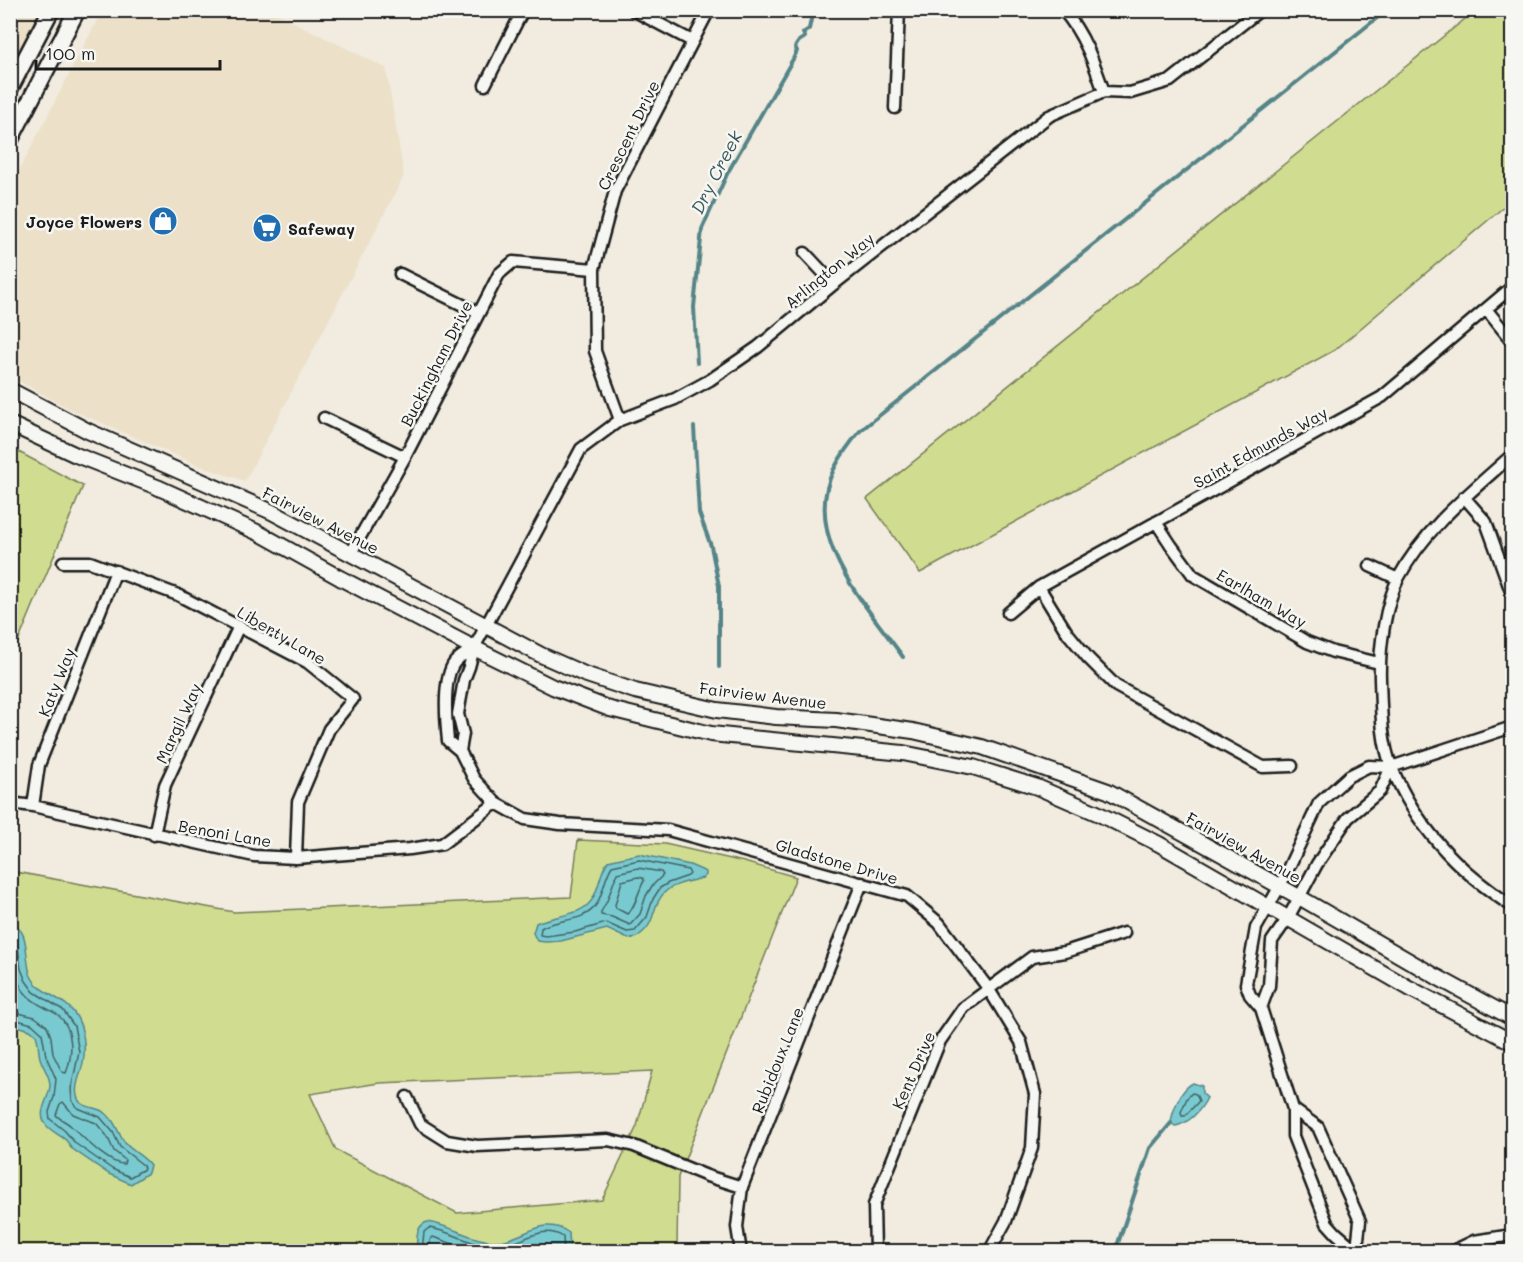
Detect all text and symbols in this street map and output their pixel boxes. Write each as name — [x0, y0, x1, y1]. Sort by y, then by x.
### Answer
scale bar — [36, 33, 220, 71]
text: 100 m — [45, 41, 95, 65]
street label: Crescent Drive — [592, 77, 664, 193]
water label: Dry Creek — [685, 126, 747, 218]
shop icon: Joyce Flowers — [147, 205, 179, 237]
place label: Joyce Flowers — [26, 211, 142, 232]
supermarket icon: Safeway — [251, 212, 283, 244]
place label: Safeway — [288, 218, 355, 239]
street label: Arlington Way — [780, 228, 878, 312]
street label: Buckingham Drive — [395, 296, 477, 430]
street label: Saint Edmunds Way — [1189, 401, 1331, 493]
street label: Fairview Avenue — [259, 482, 383, 558]
street label: Earlham Way — [1213, 564, 1311, 632]
street label: Liberty Lane — [234, 601, 330, 669]
street label: Katy Way — [33, 644, 79, 720]
street label: Fairview Avenue — [698, 677, 828, 713]
street label: Margil Way — [150, 679, 206, 767]
street label: Fairview Avenue — [1183, 807, 1305, 887]
street label: Benoni Lane — [177, 814, 273, 852]
street label: Gladstone Drive — [773, 833, 901, 889]
street label: Rubidoux Lane — [746, 1004, 808, 1116]
street label: Kent Drive — [887, 1028, 939, 1112]

